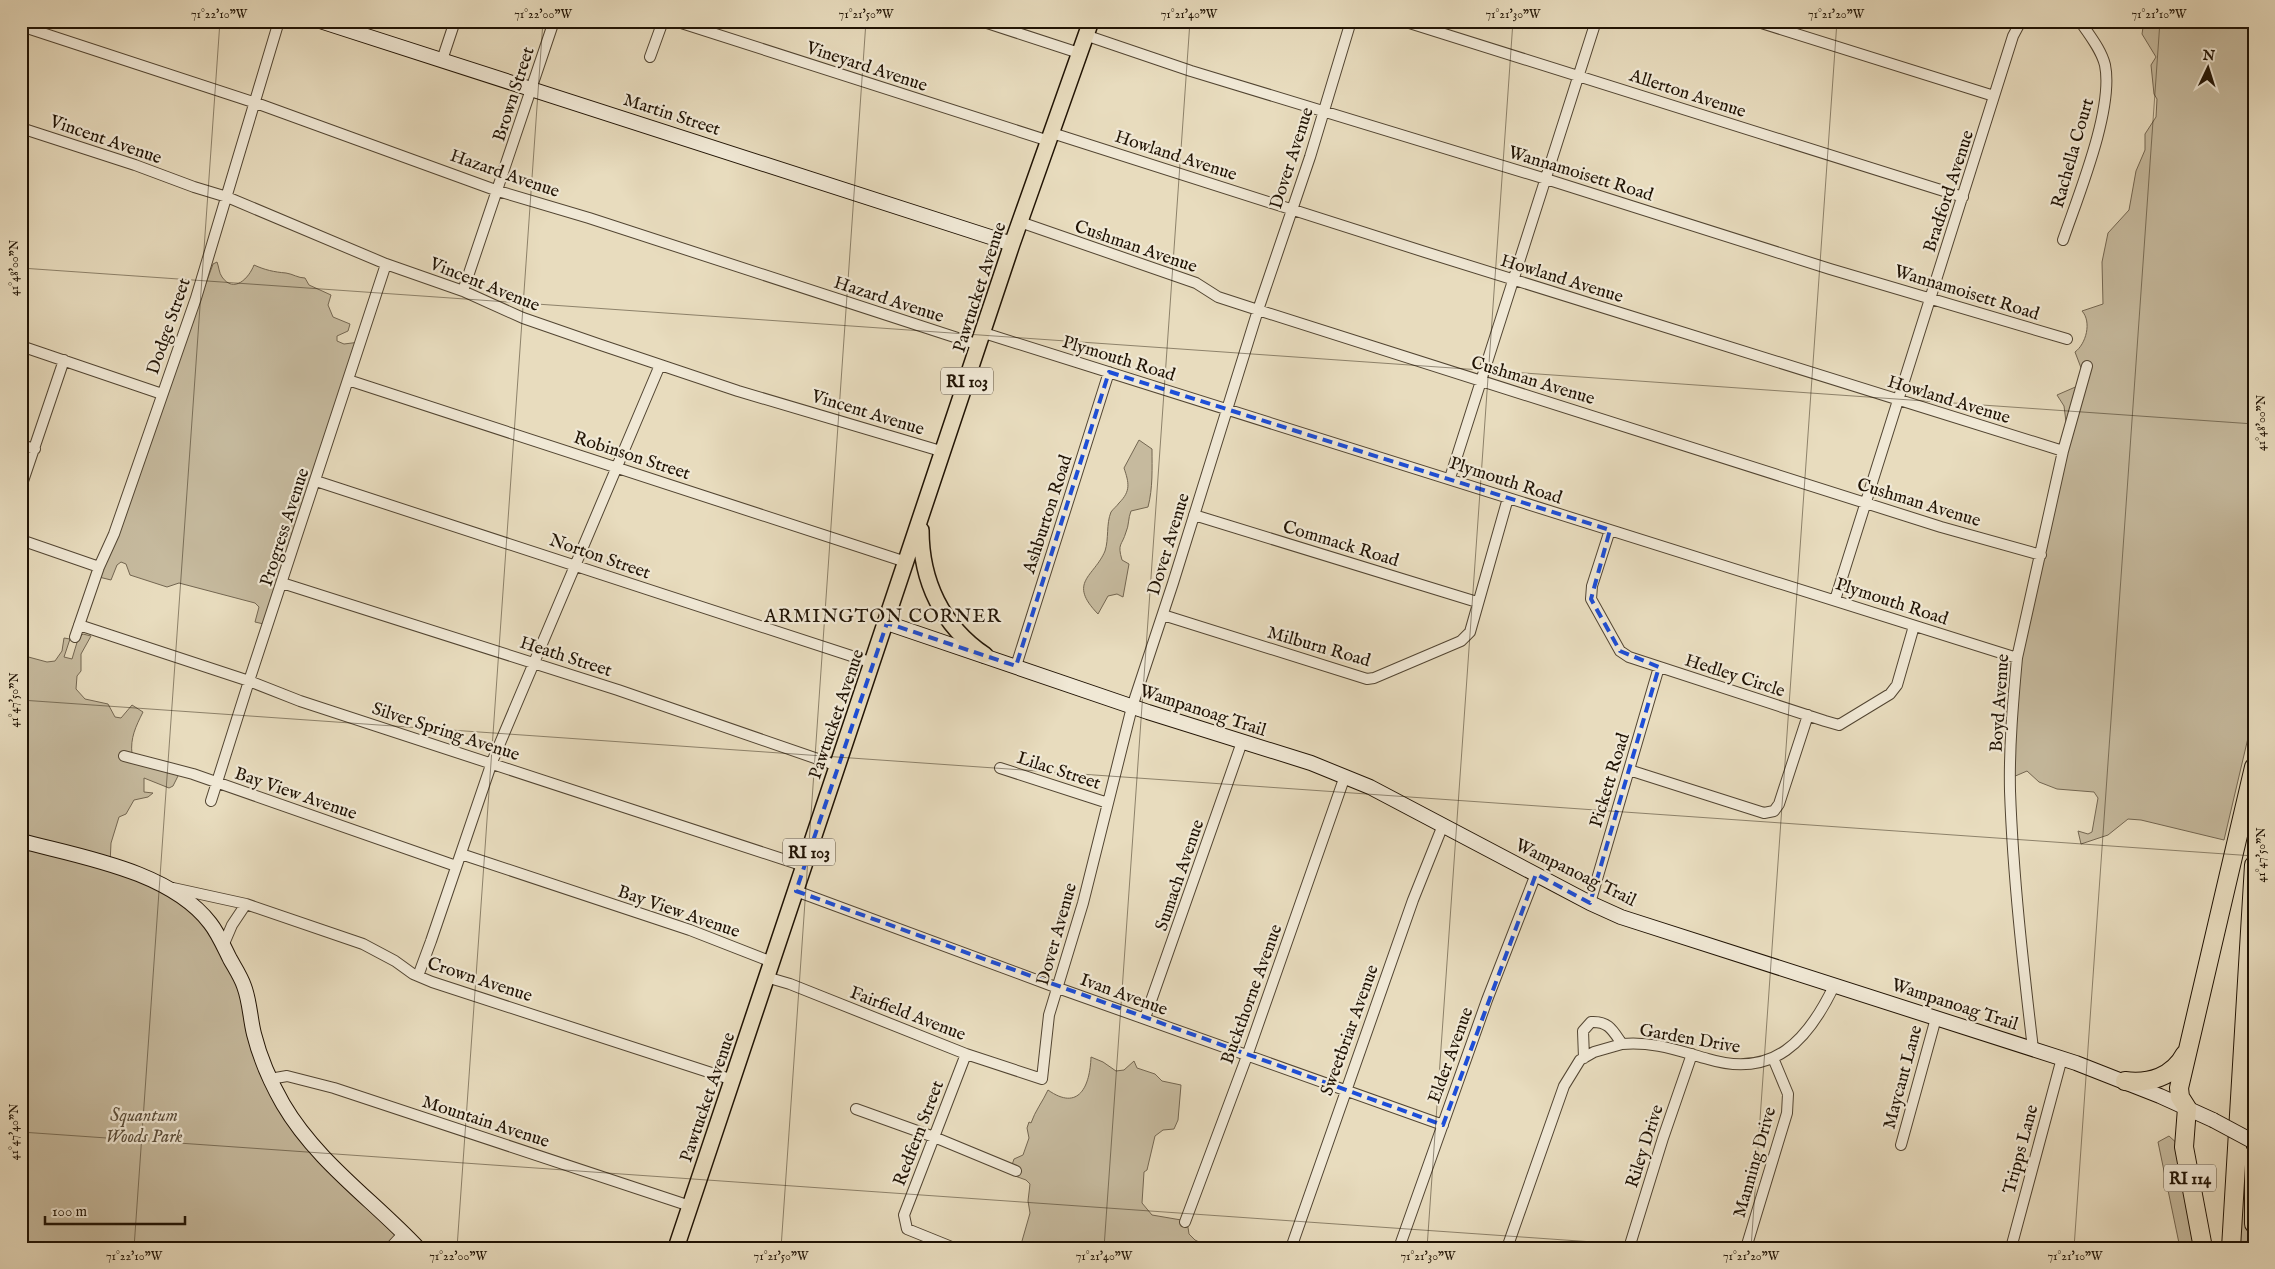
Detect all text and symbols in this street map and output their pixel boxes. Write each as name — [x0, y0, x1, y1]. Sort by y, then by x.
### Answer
text: 71°22'10"W — [191, 7, 248, 22]
text: 71°22'00"W — [514, 7, 572, 22]
text: 71°21'50"W — [839, 7, 894, 22]
text: 71°21'40"W — [1161, 7, 1218, 22]
text: 71°21'30"W — [1485, 7, 1541, 22]
text: 71°21'20"W — [1808, 7, 1865, 22]
text: 71°21'10"W — [2131, 7, 2187, 22]
street label: Vineyard Avenue — [802, 37, 930, 98]
north arrow — [2182, 42, 2232, 92]
street label: Brown Street — [488, 44, 541, 145]
text: N — [2201, 47, 2216, 65]
street label: Allerton Avenue — [1625, 64, 1749, 124]
street label: Martin Street — [620, 89, 723, 142]
street label: Rachella Court — [2047, 96, 2100, 211]
street label: Dover Avenue — [1265, 105, 1320, 212]
street label: Vincent Avenue — [46, 110, 164, 170]
street label: Howland Avenue — [1111, 126, 1240, 187]
street label: Bradford Avenue — [1919, 127, 1980, 255]
street label: Wannamoisett Road — [1505, 141, 1656, 208]
street label: Hazard Avenue — [447, 145, 562, 204]
street label: Cushman Avenue — [1071, 216, 1200, 279]
street label: Pawtucket Avenue — [949, 219, 1012, 356]
text: 41°48'00"N — [7, 239, 22, 296]
street label: Howland Avenue — [1497, 250, 1626, 309]
street label: Vincent Avenue — [425, 252, 543, 318]
street label: Wannamoisett Road — [1891, 260, 2042, 327]
street label: Hazard Avenue — [831, 272, 947, 329]
street label: Dodge Street — [142, 275, 197, 378]
street label: Plymouth Road — [1059, 331, 1178, 388]
street label: Cushman Avenue — [1468, 352, 1597, 411]
road number: RI 103 — [941, 368, 993, 394]
street label: Howland Avenue — [1884, 371, 2013, 430]
street label: Vincent Avenue — [807, 385, 927, 442]
text: 41°48'00"N — [2254, 394, 2269, 451]
street label: Robinson Street — [570, 427, 693, 486]
street label: Ashburton Road — [1018, 452, 1079, 578]
street label: Plymouth Road — [1446, 452, 1565, 511]
street label: Progress Avenue — [255, 465, 315, 589]
street label: Cushman Avenue — [1854, 474, 1983, 533]
street label: Dover Avenue — [1143, 491, 1196, 598]
street label: Commack Road — [1280, 516, 1402, 573]
street label: Norton Street — [546, 529, 653, 585]
street label: Plymouth Road — [1832, 573, 1951, 632]
district label: ARMINGTON CORNER — [763, 605, 1002, 629]
street label: Milburn Road — [1264, 622, 1373, 673]
street label: Heath Street — [516, 632, 615, 683]
street label: Pawtucket Avenue — [804, 647, 870, 782]
street label: Hedley Circle — [1682, 649, 1788, 703]
street label: Boyd Avenue — [1986, 653, 2015, 753]
text: 41°47'50"N — [7, 672, 22, 728]
street label: Wampanoag Trail — [1136, 680, 1269, 743]
street label: Silver Spring Avenue — [369, 698, 522, 767]
street label: Pickett Road — [1585, 730, 1636, 830]
street label: Lilac Street — [1014, 747, 1103, 796]
street label: Bay View Avenue — [231, 763, 360, 826]
street label: Sumach Avenue — [1151, 817, 1210, 934]
text: 41°47'50"N — [2254, 827, 2269, 883]
street label: Wampanoag Trail — [1511, 834, 1640, 913]
road number: RI 103 — [783, 839, 835, 866]
street label: Dover Avenue — [1032, 880, 1083, 988]
street label: Bay View Avenue — [614, 881, 743, 944]
street label: Buckthorne Avenue — [1216, 921, 1288, 1068]
street label: Crown Avenue — [424, 953, 535, 1008]
street label: Sweetbriar Avenue — [1316, 962, 1385, 1099]
street label: Ivan Avenue — [1077, 969, 1170, 1022]
street label: Wampanoag Trail — [1888, 974, 2021, 1037]
street label: Fairfield Avenue — [846, 982, 969, 1047]
street label: Elder Avenue — [1423, 1004, 1479, 1107]
street label: Garden Drive — [1638, 1019, 1742, 1060]
street label: Maycant Lane — [1879, 1023, 1928, 1132]
street label: Pawtucket Avenue — [675, 1030, 741, 1165]
street label: Redfern Street — [889, 1078, 950, 1189]
street label: Mountain Avenue — [419, 1091, 552, 1154]
street label: Riley Drive — [1621, 1102, 1670, 1191]
street label: Tripps Lane — [1999, 1102, 2044, 1196]
text: 41°47'40"N — [7, 1103, 22, 1160]
street label: Manning Drive — [1729, 1104, 1782, 1220]
park label: Squantum Woods Park — [105, 1105, 183, 1149]
road number: RI 114 — [2164, 1164, 2216, 1192]
scale bar — [45, 1194, 185, 1226]
text: 100 m — [52, 1202, 88, 1221]
text: 71°22'10"W — [106, 1249, 163, 1264]
text: 71°22'00"W — [429, 1249, 487, 1264]
text: 71°21'50"W — [754, 1249, 809, 1264]
text: 71°21'40"W — [1076, 1249, 1133, 1264]
text: 71°21'30"W — [1400, 1249, 1456, 1264]
text: 71°21'20"W — [1723, 1249, 1780, 1264]
text: 71°21'10"W — [2047, 1249, 2103, 1264]

